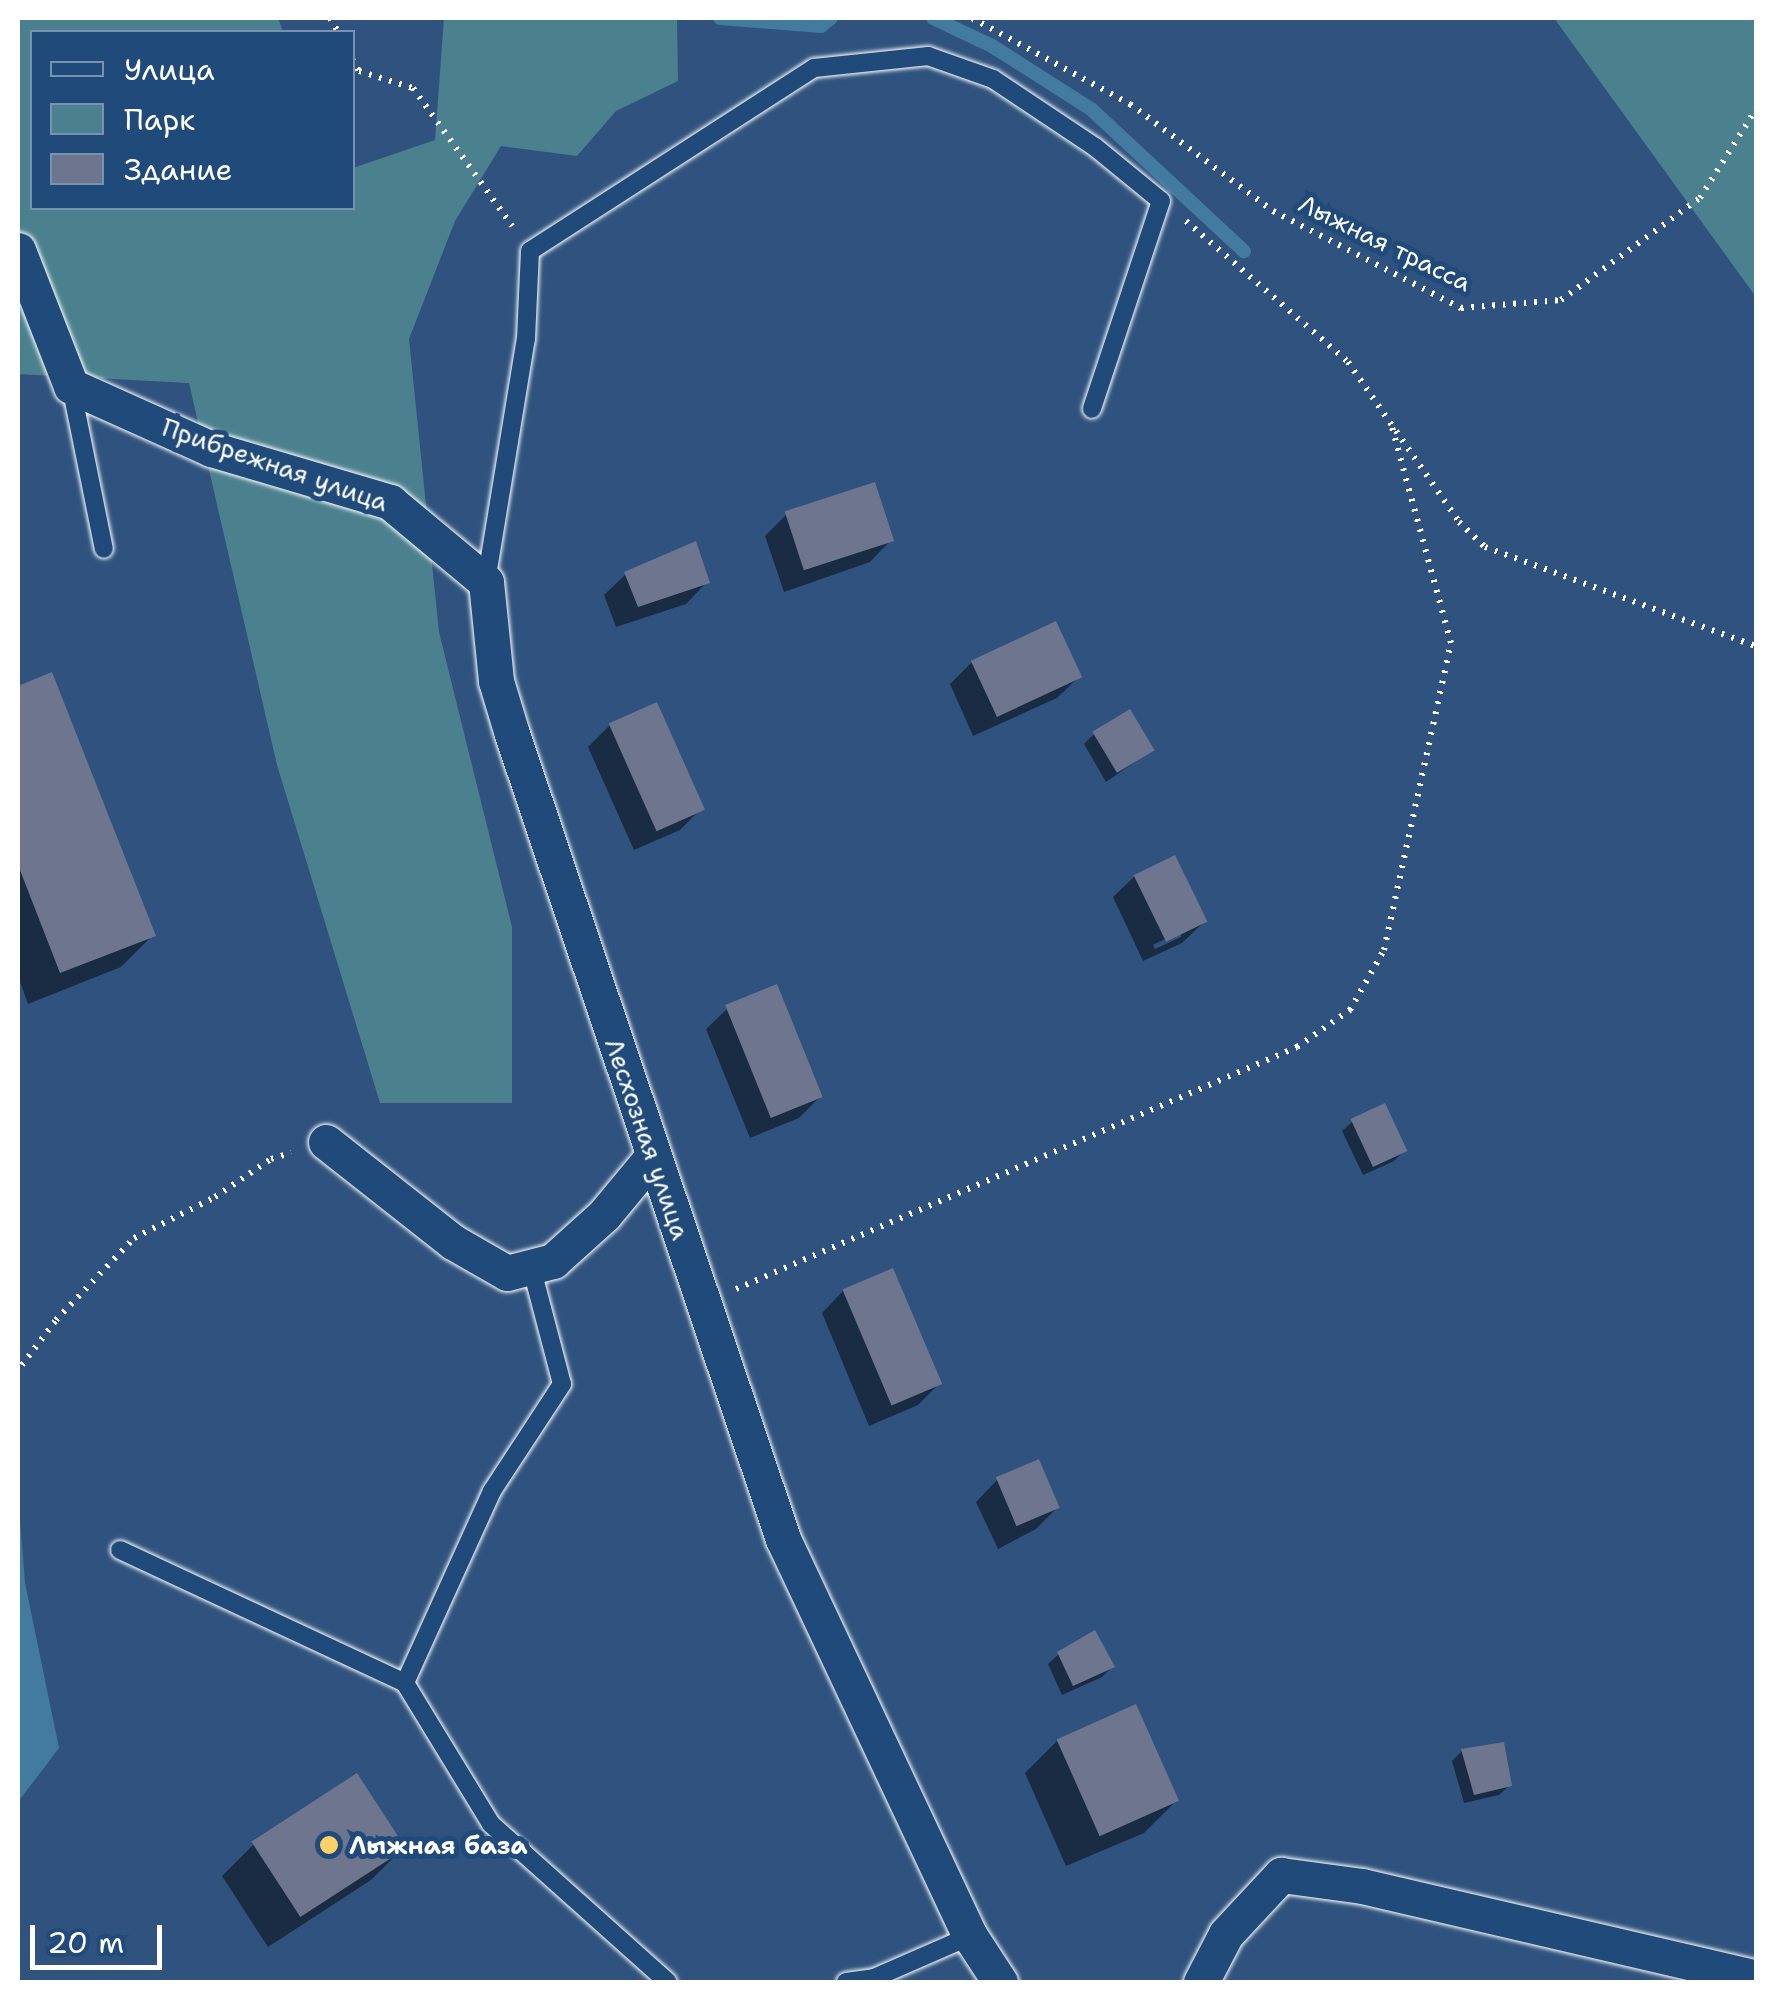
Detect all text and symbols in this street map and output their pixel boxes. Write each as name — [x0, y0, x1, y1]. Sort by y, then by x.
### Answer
legend — [30, 30, 355, 210]
text: Улица — [124, 49, 215, 90]
text: Парк — [124, 99, 195, 140]
text: Здание — [124, 149, 233, 190]
street label: Лыжная трасса — [1294, 188, 1476, 298]
street label: Прибрежная улица — [158, 412, 392, 518]
street label: Лесхозная улица — [599, 1035, 695, 1243]
place label: Лыжная база — [349, 1830, 527, 1860]
marker: Лыжная база — [318, 1834, 340, 1856]
scale bar — [35, 1905, 168, 1967]
text: 20 m — [47, 1922, 124, 1963]

